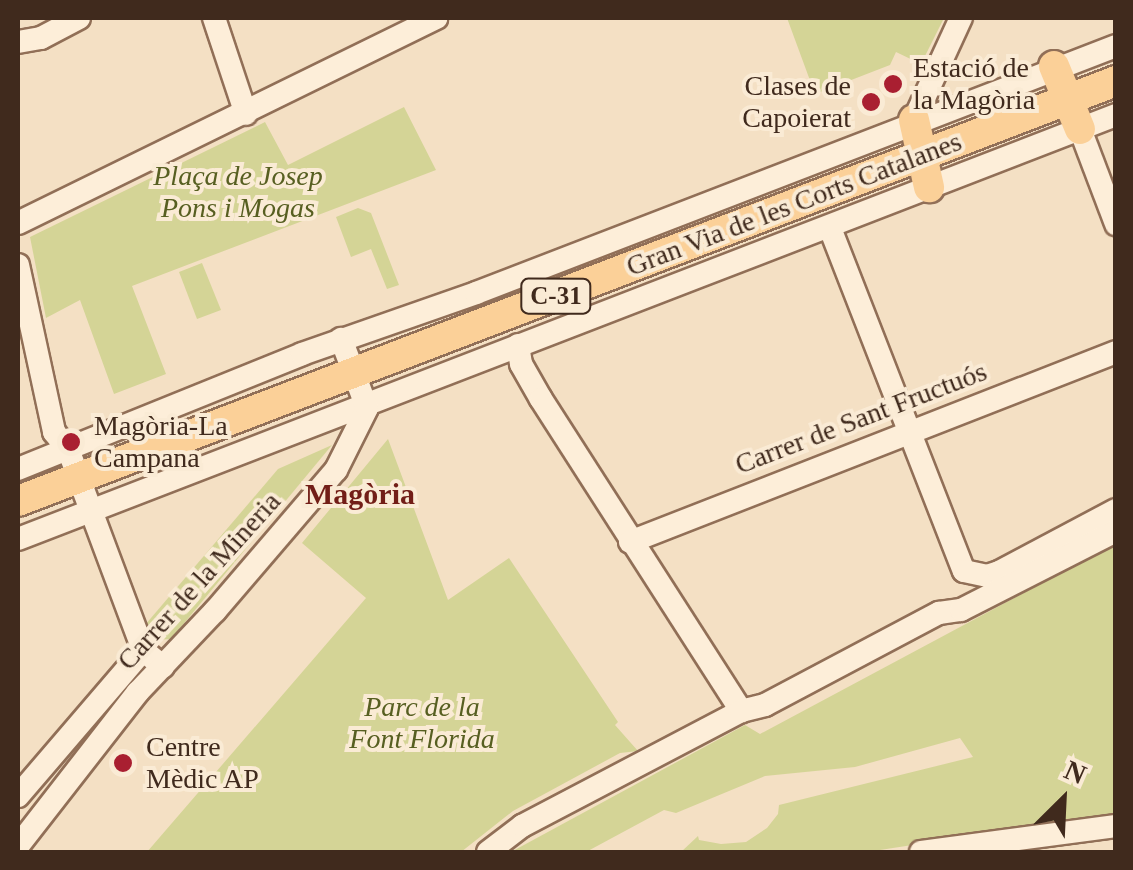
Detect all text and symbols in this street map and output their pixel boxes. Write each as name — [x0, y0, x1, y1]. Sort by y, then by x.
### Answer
place label: Estació de la Magòria — [913, 51, 1035, 117]
place label: Clases de Capoierat — [742, 69, 851, 135]
marker: Estació de la Magòria — [882, 73, 904, 95]
marker: Clases de Capoierat — [860, 91, 882, 113]
street label: Gran Via de les Corts Catalanes — [621, 124, 967, 284]
park label: Plaça de Josep Pons i Mogas — [153, 159, 323, 225]
road number: C-31 — [518, 276, 594, 316]
street label: Carrer de Sant Fructuós — [730, 355, 992, 481]
place label: Magòria-La Campana — [94, 409, 228, 475]
marker: Magòria-La Campana — [58, 429, 84, 455]
district label: Magòria — [305, 476, 415, 512]
street label: Carrer de la Mineria — [110, 485, 288, 677]
park label: Parc de la Font Florida — [349, 690, 495, 756]
place label: Centre Mèdic AP — [146, 730, 260, 796]
marker: Centre Mèdic AP — [110, 750, 136, 776]
north arrow — [1013, 750, 1113, 850]
text: N — [1060, 754, 1091, 790]

